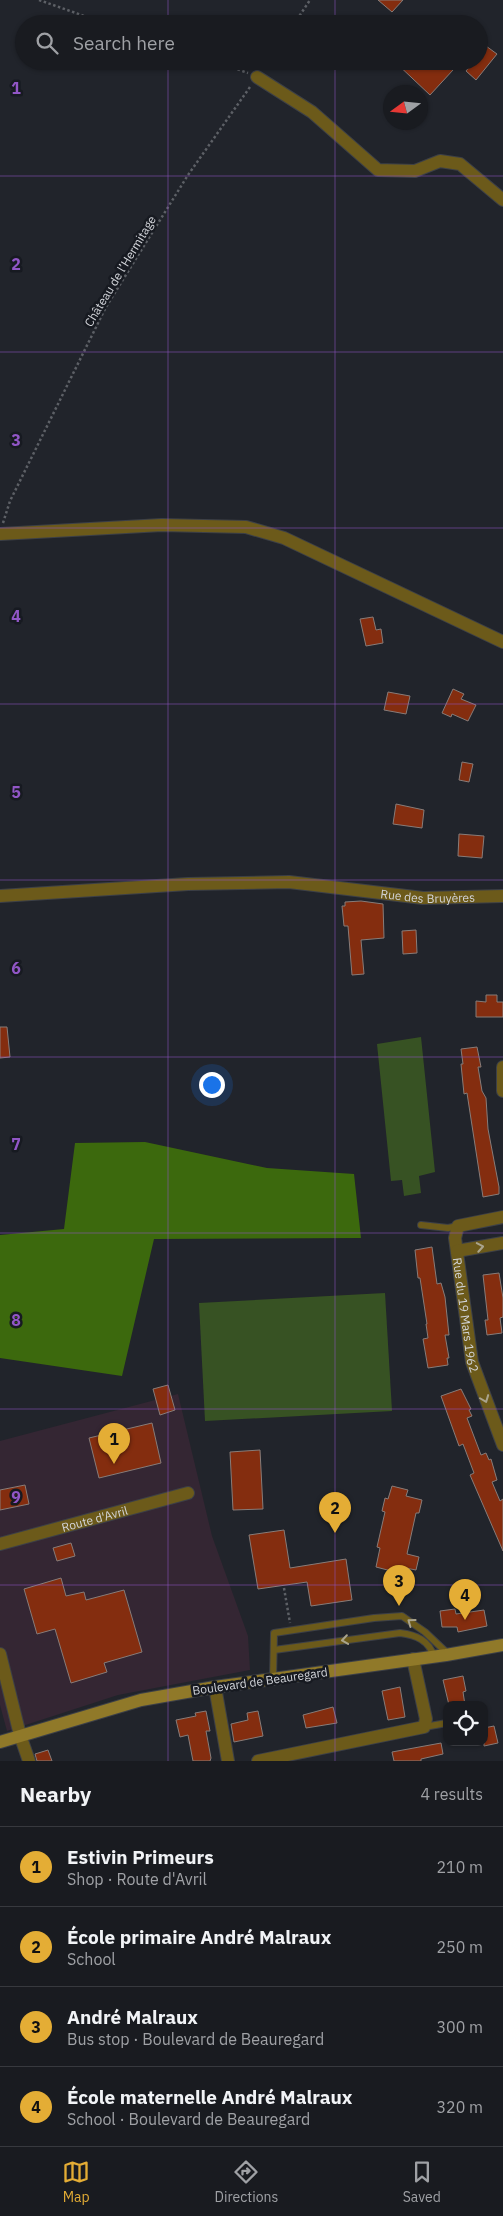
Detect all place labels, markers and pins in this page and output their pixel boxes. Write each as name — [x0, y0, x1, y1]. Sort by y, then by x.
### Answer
pin: 1 — [98, 1423, 130, 1464]
pin: 2 — [319, 1492, 351, 1533]
pin: 3 — [383, 1565, 415, 1606]
pin: 4 — [449, 1579, 481, 1620]

